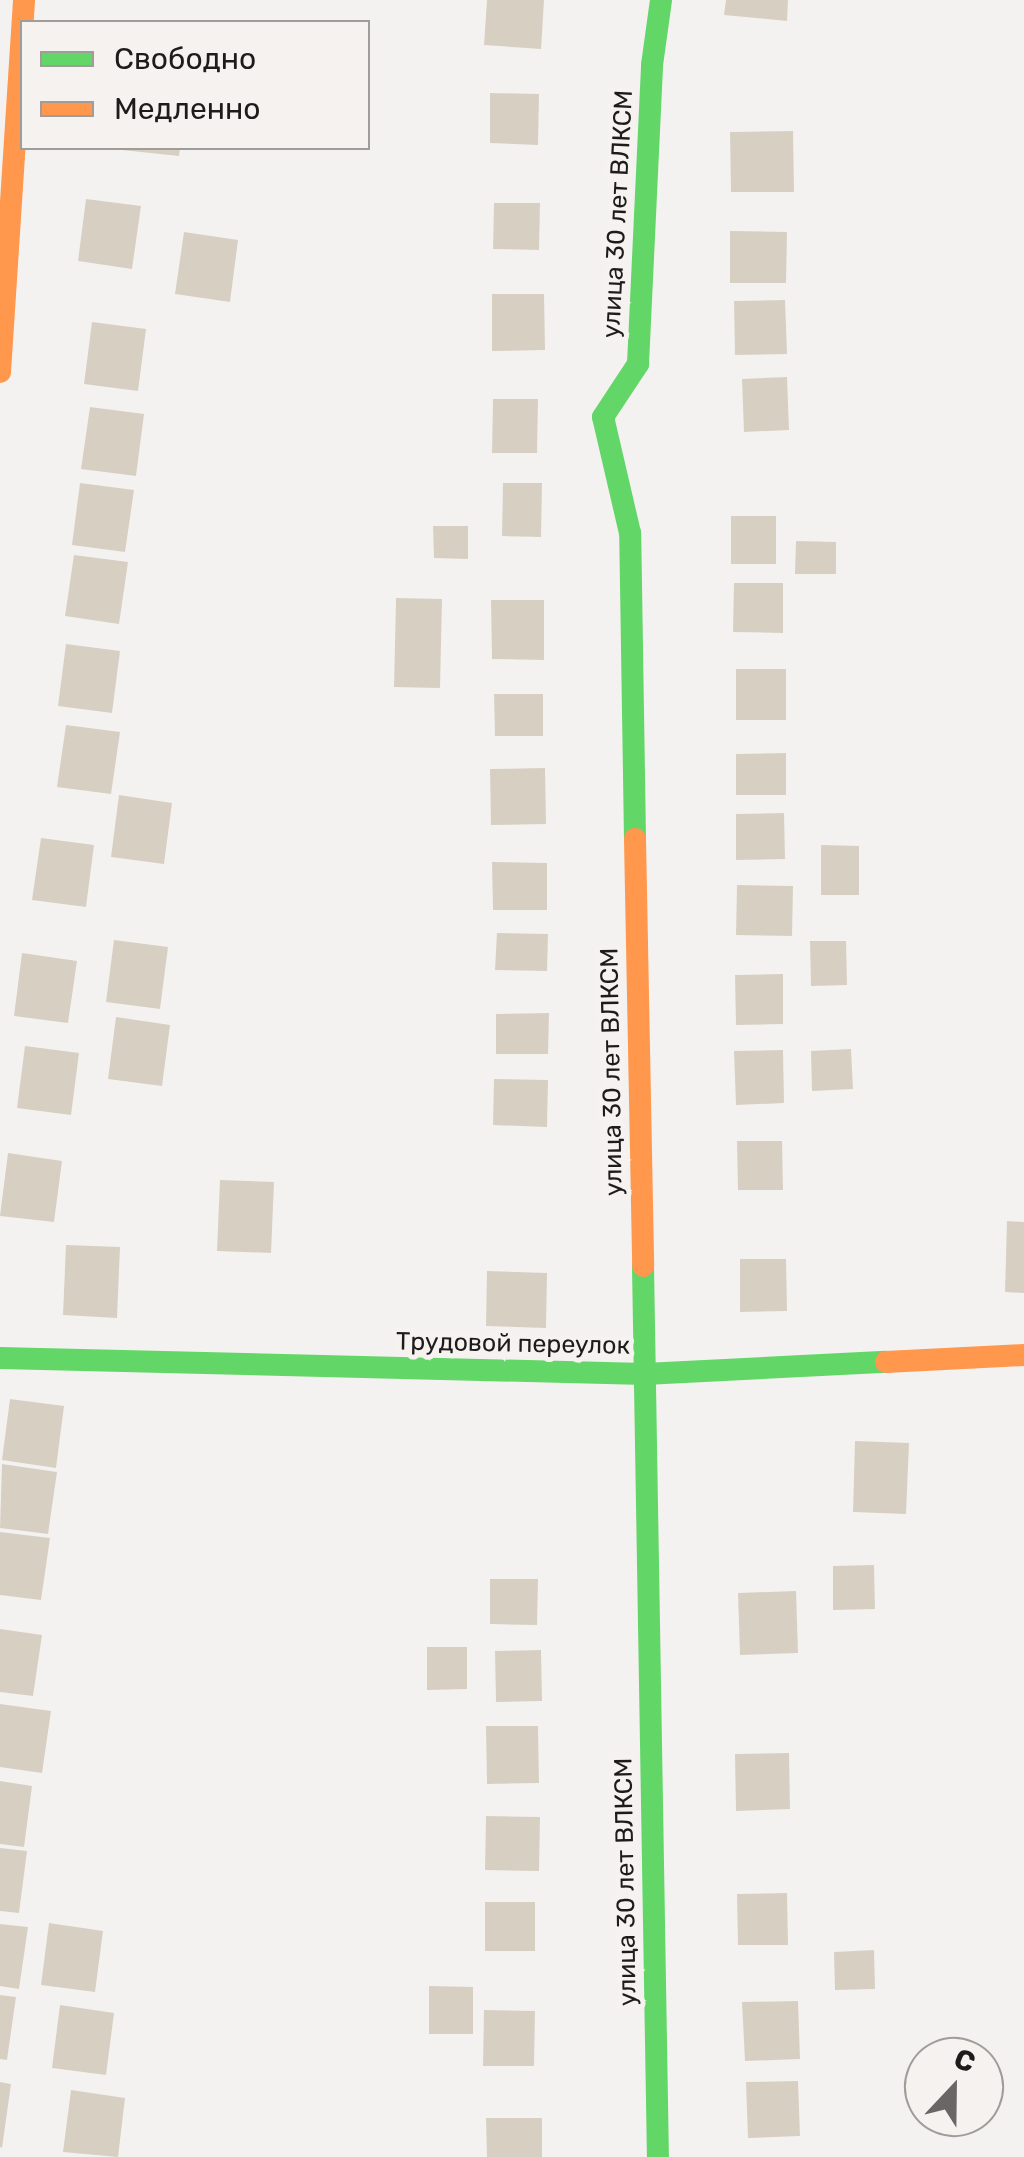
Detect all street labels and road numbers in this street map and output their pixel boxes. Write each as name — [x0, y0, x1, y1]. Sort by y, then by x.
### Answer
street label: улица 30 лет ВЛКСМ — [597, 89, 639, 339]
street label: улица 30 лет ВЛКСМ — [595, 948, 629, 1196]
street label: Трудовой переулок — [396, 1327, 630, 1361]
street label: улица 30 лет ВЛКСМ — [609, 1758, 643, 2006]

